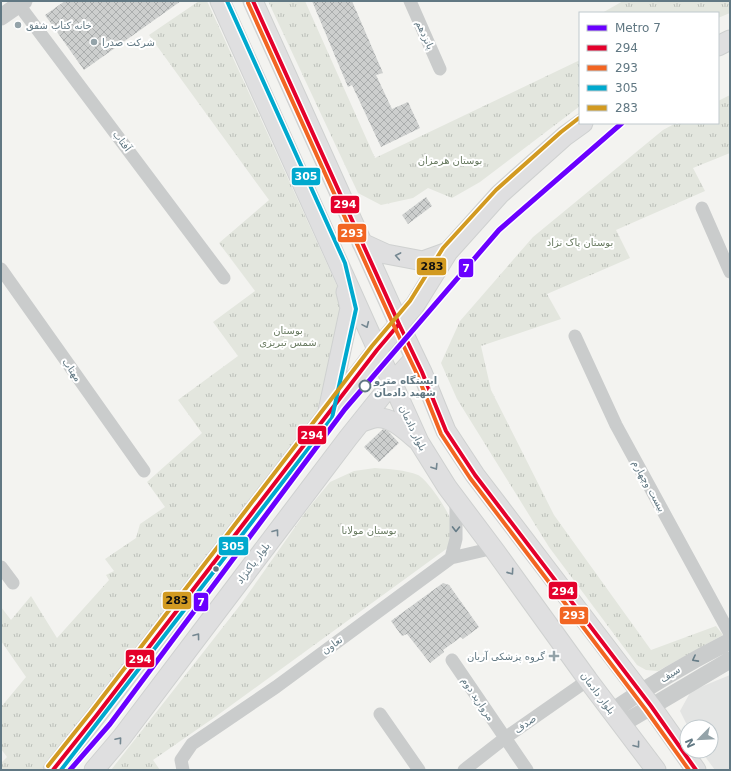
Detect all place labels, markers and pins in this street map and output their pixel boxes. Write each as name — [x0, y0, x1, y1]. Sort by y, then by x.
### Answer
marker: خانه کتاب شفق — [13, 20, 23, 30]
place label: خانه کتاب شفق — [26, 20, 92, 31]
marker: شرکت صدرا — [89, 37, 99, 47]
place label: شرکت صدرا — [102, 37, 155, 48]
place label: ایستگاه مترو شهید دادمان — [373, 374, 437, 399]
marker: ایستگاه مترو شهید دادمان — [358, 379, 372, 393]
unlabelled marker — [211, 564, 221, 574]
place label: گروه پزشکی آریان — [467, 650, 545, 663]
marker: گروه پزشکی آریان — [548, 650, 560, 662]

